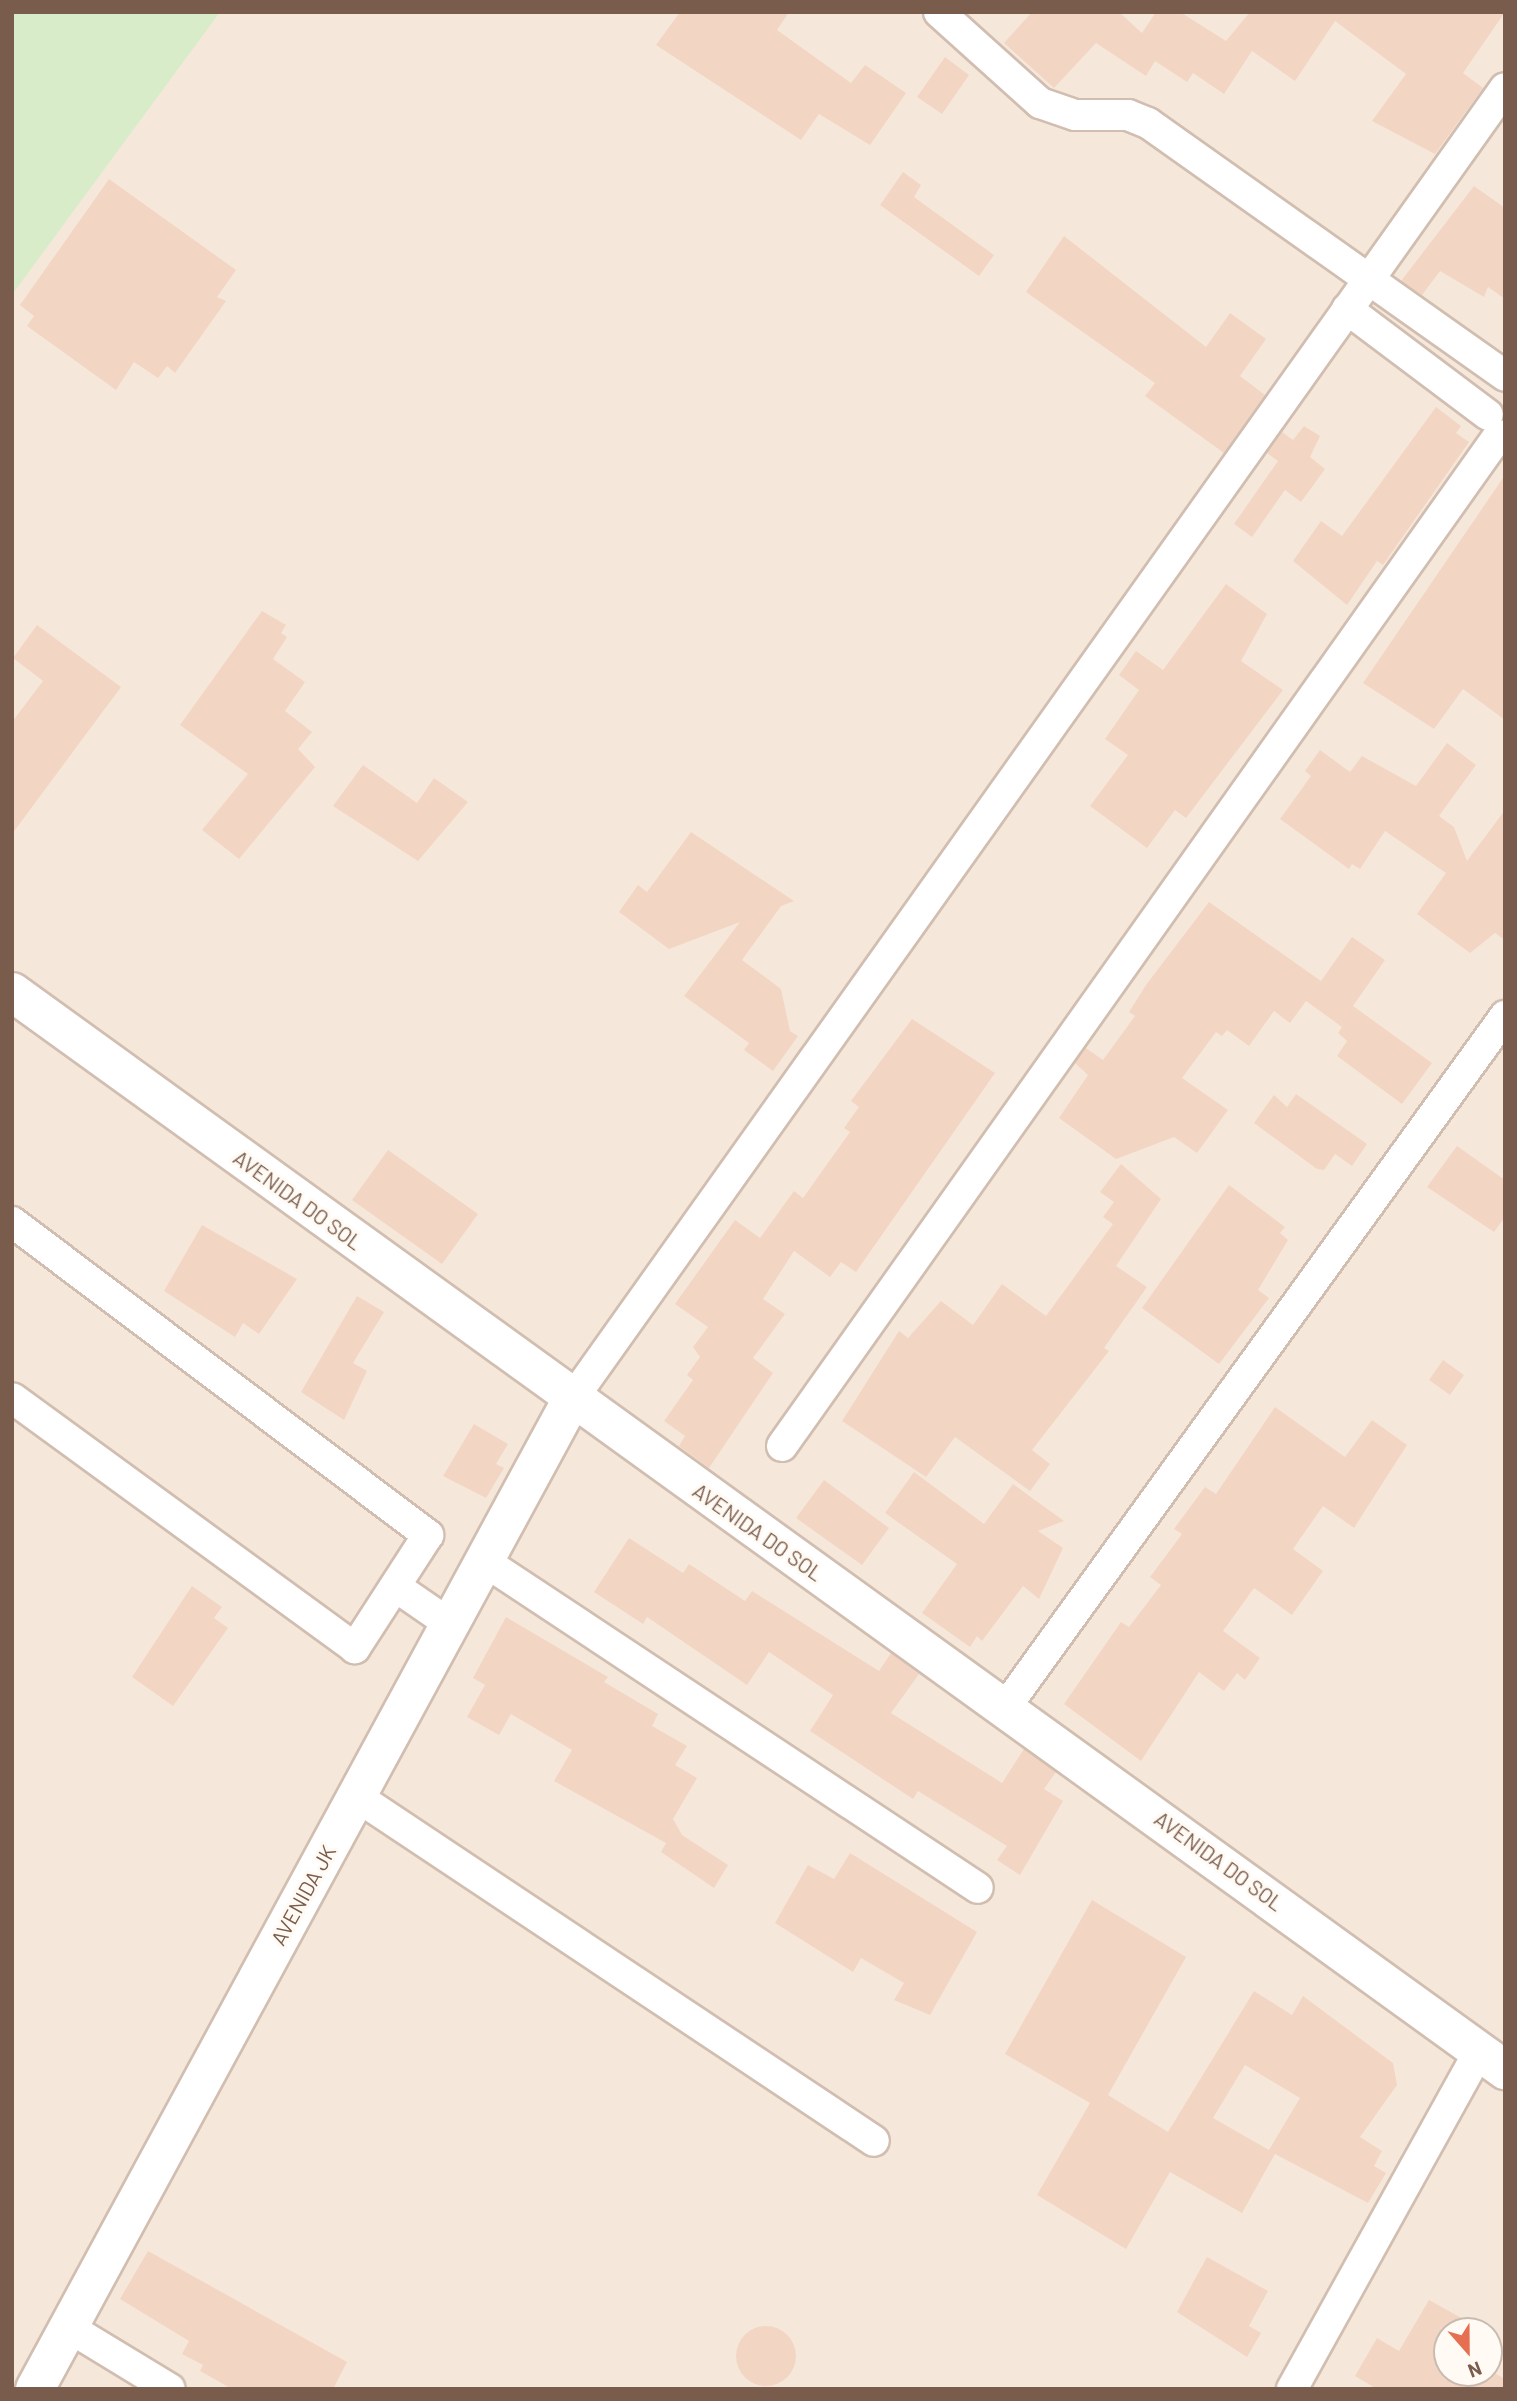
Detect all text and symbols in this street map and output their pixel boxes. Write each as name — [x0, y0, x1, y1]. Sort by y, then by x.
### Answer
street label: AVENIDA DO SOL — [229, 1145, 367, 1255]
street label: AVENIDA DO SOL — [688, 1478, 828, 1586]
street label: AVENIDA DO SOL — [1150, 1806, 1288, 1916]
street label: AVENIDA JK — [265, 1841, 341, 1949]
north arrow — [1433, 2317, 1503, 2387]
text: N — [1465, 2357, 1485, 2383]

